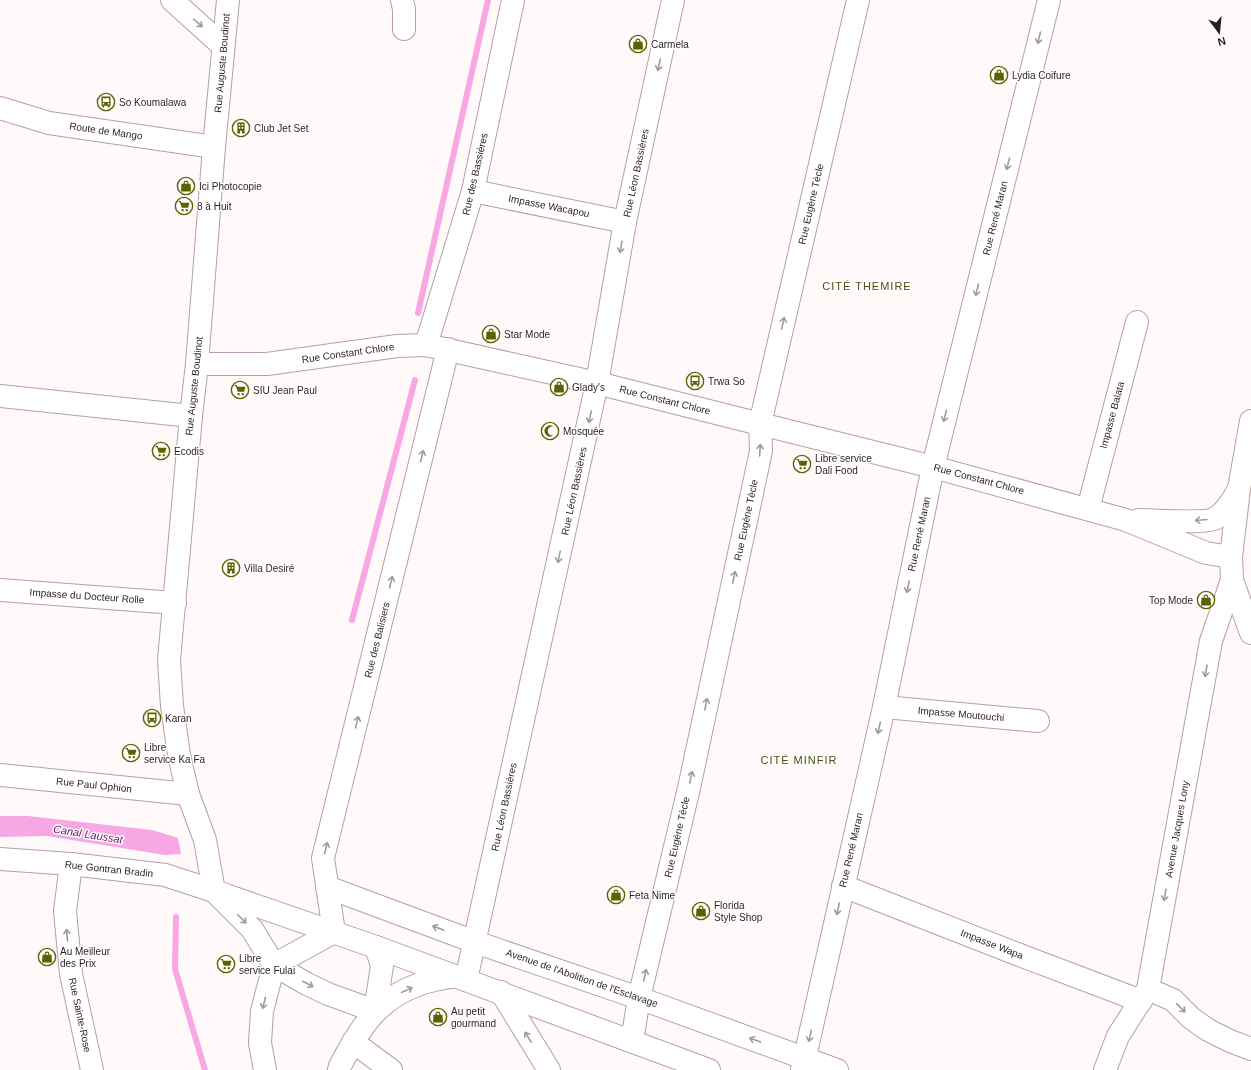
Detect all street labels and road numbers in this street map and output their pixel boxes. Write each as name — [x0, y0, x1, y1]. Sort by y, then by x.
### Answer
street label: Rue Auguste Boudinot — [212, 13, 232, 113]
street label: Route de Mango — [69, 120, 144, 142]
street label: Rue Léon Bassières — [621, 128, 651, 218]
street label: Rue des Bassières — [460, 132, 490, 216]
street label: Rue Eugène Tècle — [796, 162, 826, 246]
street label: Rue René Maran — [980, 180, 1010, 256]
street label: Impasse Wacapou — [507, 193, 591, 219]
street label: Rue Auguste Boudinot — [183, 336, 205, 436]
street label: Rue Constant Chlore — [301, 341, 395, 365]
street label: Impasse Balata — [1098, 380, 1126, 450]
street label: Rue Constant Chlore — [618, 383, 712, 417]
street label: Rue Léon Bassières — [559, 446, 589, 536]
street label: Rue Constant Chlore — [932, 462, 1026, 497]
street label: Rue Eugène Tècle — [732, 478, 760, 562]
street label: Rue René Maran — [906, 496, 932, 572]
street label: Impasse du Docteur Rolle — [29, 587, 145, 606]
street label: Rue des Balisiers — [362, 601, 392, 679]
street label: Impasse Moutouchi — [917, 705, 1005, 723]
street label: Rue Léon Bassières — [489, 762, 519, 852]
street label: Rue Paul Ophion — [56, 776, 132, 794]
street label: Avenue Jacques Lony — [1163, 780, 1191, 878]
street label: Rue Eugène Tècle — [662, 795, 692, 879]
street label: Rue René Maran — [837, 812, 865, 888]
street label: Rue Gontran Bradin — [64, 859, 154, 879]
street label: Impasse Wapa — [959, 927, 1025, 961]
street label: Avenue de l'Abolition de l'Esclavage — [505, 947, 660, 1009]
street label: Rue Sainte-Rose — [67, 977, 93, 1054]

